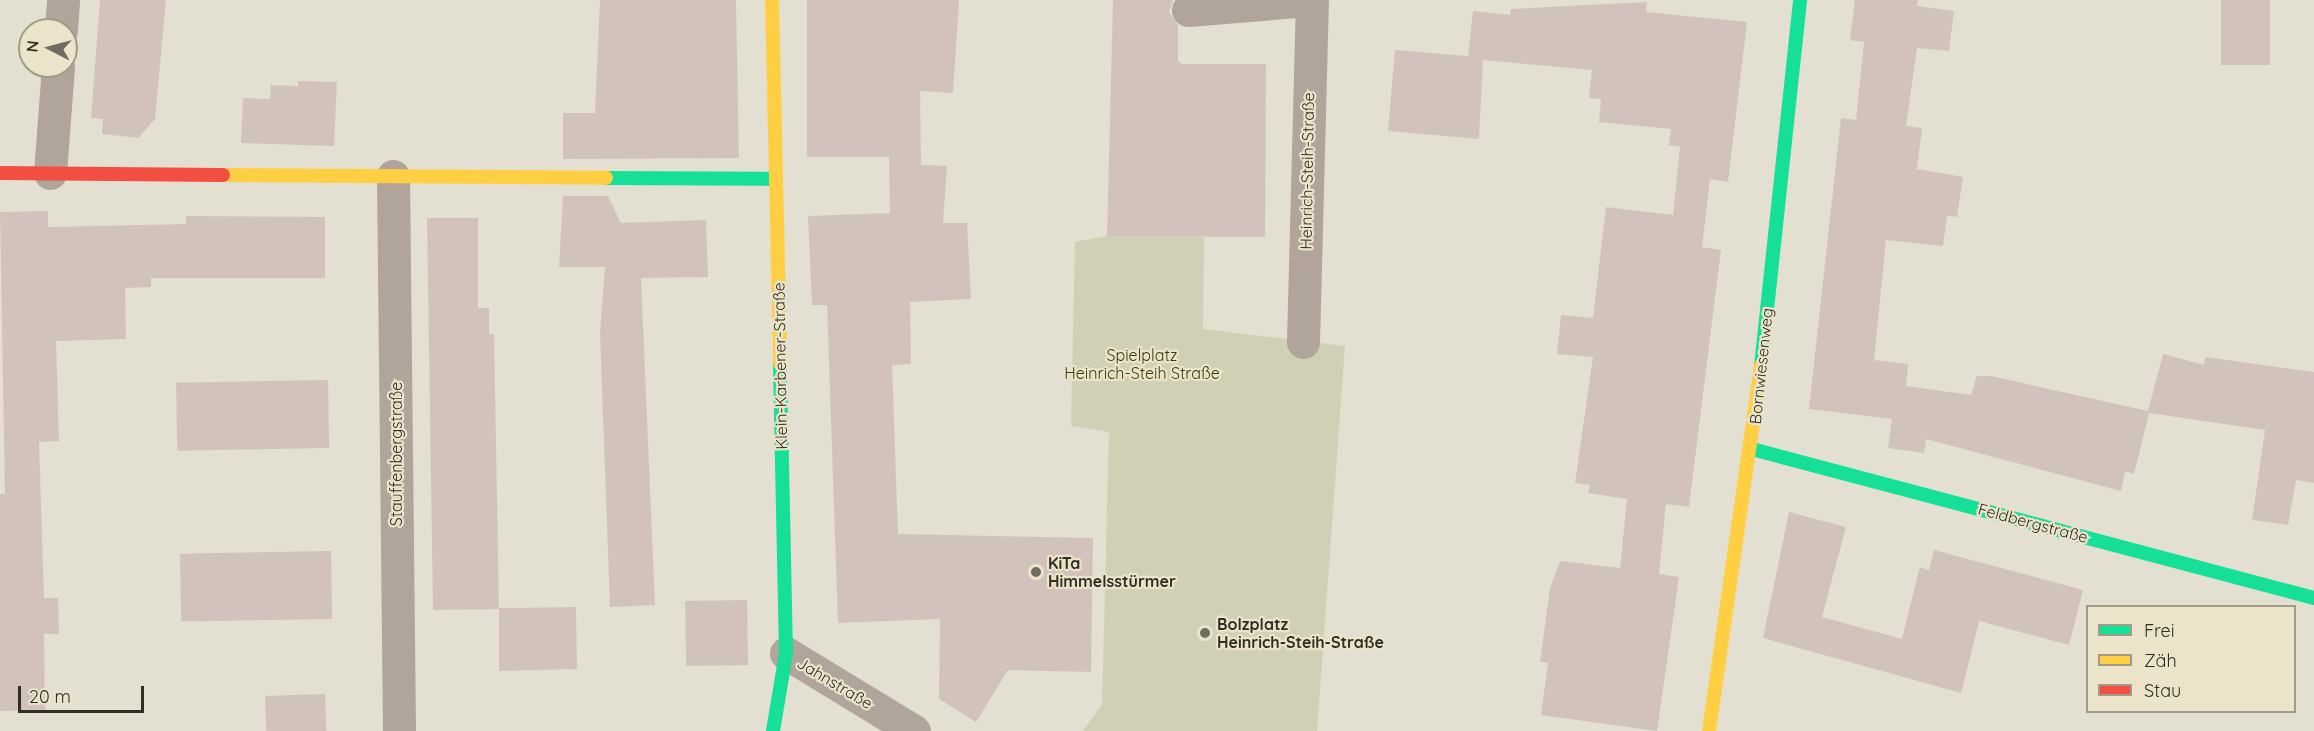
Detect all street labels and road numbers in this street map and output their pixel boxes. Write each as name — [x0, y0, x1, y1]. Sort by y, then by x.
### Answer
street label: Heinrich-Steih-Straße — [1296, 92, 1318, 250]
street label: Klein-Karbener-Straße — [769, 282, 791, 450]
street label: Bornwiesenweg — [1745, 307, 1777, 425]
street label: Stauffenbergstraße — [386, 382, 406, 526]
street label: Feldbergstraße — [1976, 499, 2090, 547]
street label: Jahnstraße — [794, 653, 876, 713]

